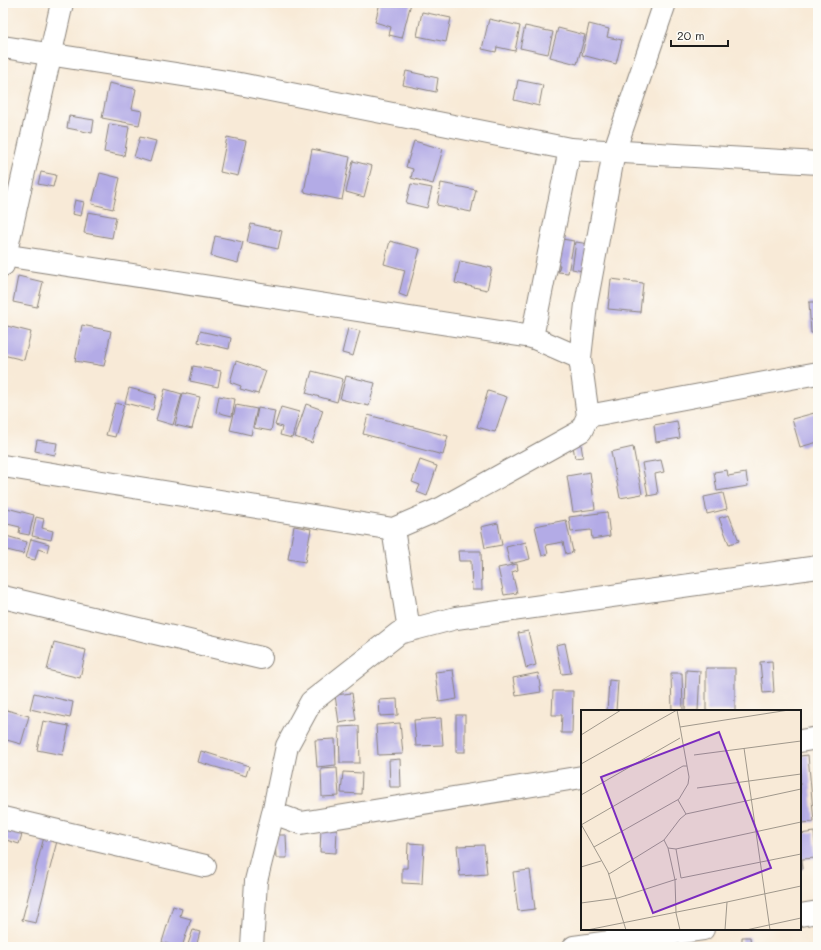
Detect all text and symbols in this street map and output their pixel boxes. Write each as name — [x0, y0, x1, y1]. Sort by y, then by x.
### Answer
scale bar — [671, 22, 728, 48]
text: 20 m — [677, 27, 705, 43]
inset map — [581, 710, 801, 930]

